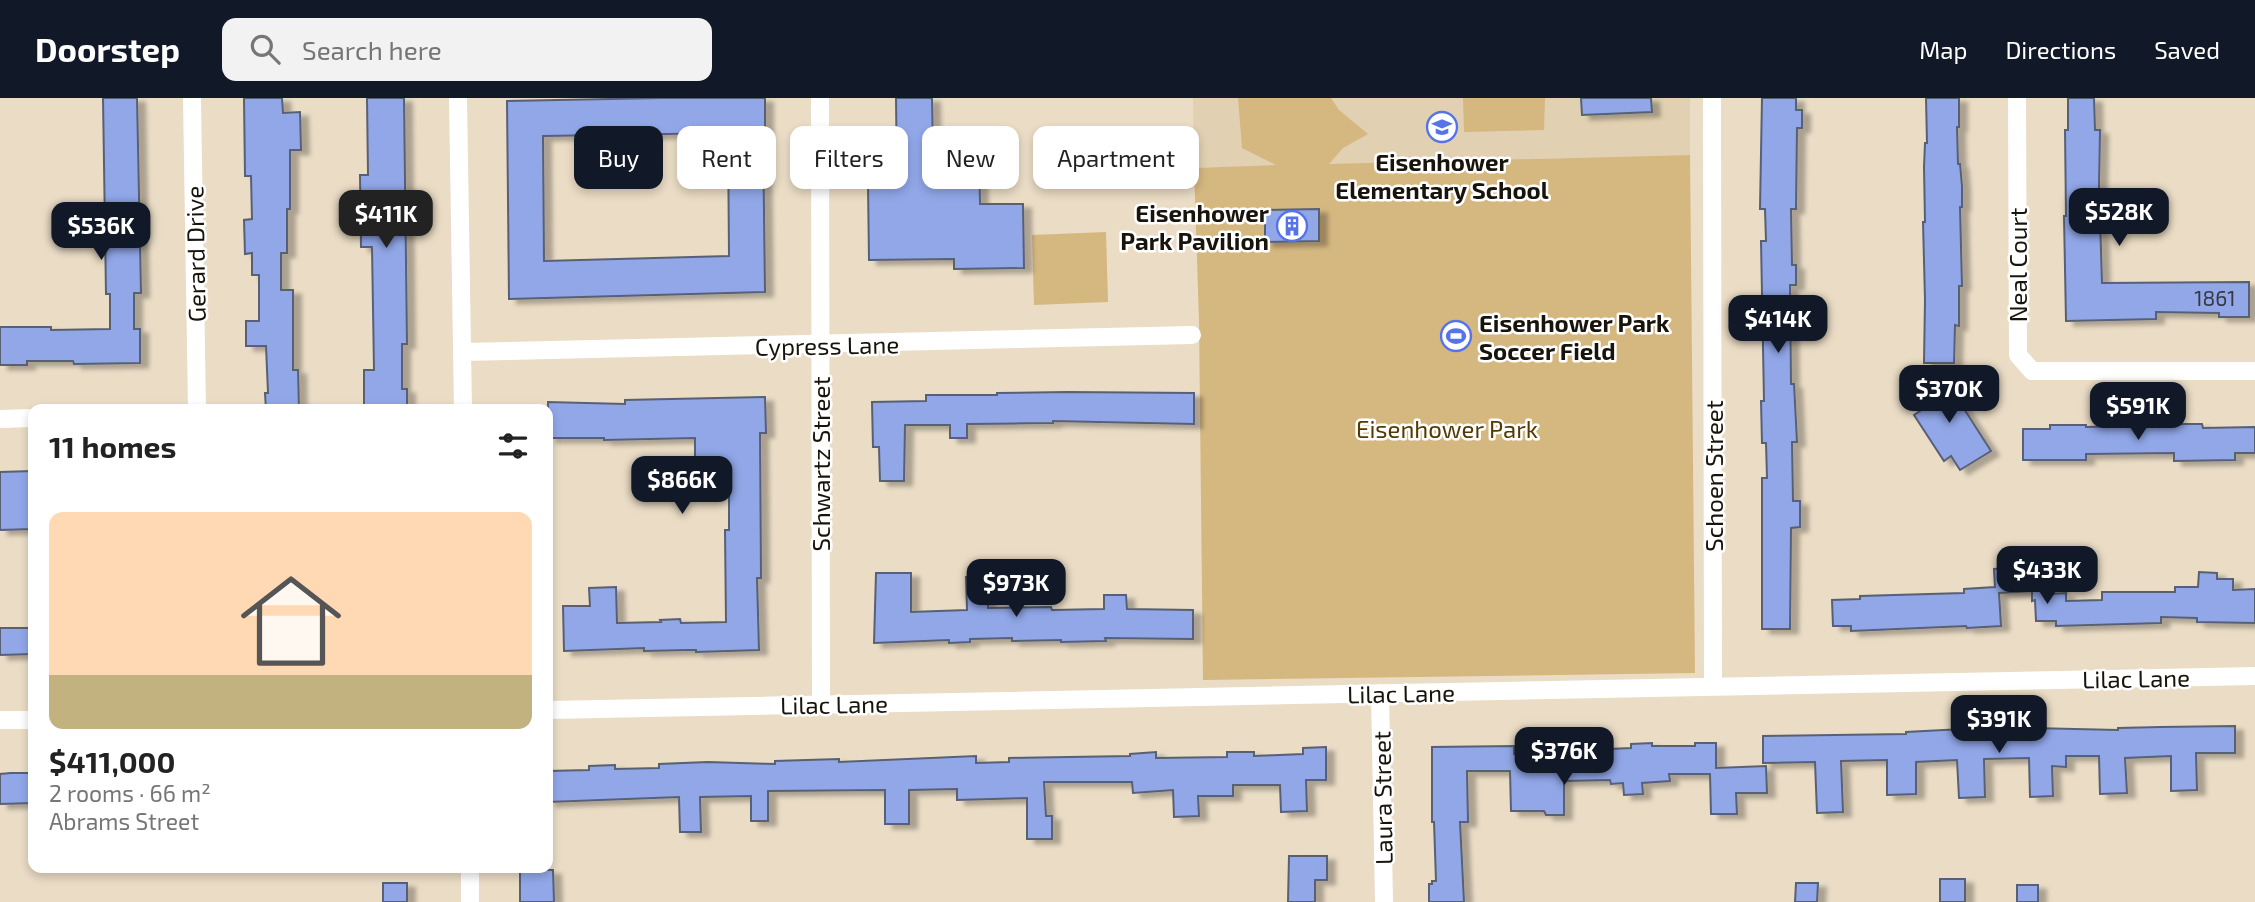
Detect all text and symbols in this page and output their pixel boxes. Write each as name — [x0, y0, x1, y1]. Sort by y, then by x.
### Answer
search box — [222, 18, 712, 81]
text: Doorstep — [35, 29, 180, 69]
icon: search — [246, 30, 284, 68]
text: Search here — [302, 34, 442, 65]
text: Map — [1919, 35, 1967, 64]
text: Directions — [2005, 35, 2116, 64]
text: Saved — [2154, 35, 2220, 64]
school or university icon: Eisenhower Elementary School — [1425, 110, 1459, 144]
chip: Buy — [574, 126, 663, 189]
chip: Rent — [677, 126, 776, 189]
chip: Filters — [790, 126, 908, 189]
chip: New — [922, 126, 1019, 189]
chip: Apartment — [1033, 126, 1199, 189]
place label: Eisenhower Elementary School — [1335, 147, 1549, 204]
street label: Gerard Drive — [179, 186, 211, 322]
pin: $528K — [2070, 188, 2168, 248]
pin: $411K — [337, 190, 435, 250]
text: $528K — [2085, 197, 2153, 225]
place label: Eisenhower Park Pavilion — [1120, 198, 1270, 255]
text: $411K — [355, 199, 417, 227]
pin: $536K — [52, 202, 150, 262]
street label: Neal Court — [2003, 208, 2032, 322]
building icon: Eisenhower Park Pavilion — [1275, 209, 1309, 243]
text: $536K — [67, 211, 135, 239]
house number: 1861 — [2194, 285, 2236, 310]
pin: $414K — [1729, 296, 1827, 355]
text: $414K — [1744, 304, 1812, 332]
place label: Eisenhower Park Soccer Field — [1479, 308, 1670, 365]
sports icon: Eisenhower Park Soccer Field — [1439, 319, 1473, 353]
street label: Cypress Lane — [755, 329, 899, 361]
pin: $370K — [1900, 366, 1998, 425]
text: $370K — [1915, 374, 1983, 402]
street label: Schwartz Street — [806, 376, 835, 552]
pin: $591K — [2089, 382, 2187, 442]
text: $591K — [2106, 391, 2170, 419]
street label: Schoen Street — [1699, 400, 1728, 552]
park label: Eisenhower Park — [1356, 414, 1538, 443]
icon: filters — [494, 427, 532, 465]
text: 11 homes — [49, 428, 176, 464]
pin: $866K — [633, 456, 731, 516]
text: $866K — [647, 465, 717, 493]
pin: $433K — [1998, 546, 2096, 606]
text: $433K — [2013, 555, 2081, 583]
icon: home — [228, 558, 354, 684]
pin: $973K — [967, 560, 1065, 619]
text: $973K — [983, 568, 1049, 596]
street label: Lilac Lane — [2082, 663, 2190, 693]
street label: Lilac Lane — [1347, 678, 1455, 708]
street label: Lilac Lane — [780, 689, 888, 719]
pin: $391K — [1950, 696, 2048, 755]
text: $391K — [1967, 704, 2031, 732]
pin: $376K — [1515, 728, 1613, 787]
street label: Laura Street — [1366, 731, 1398, 865]
text: $376K — [1531, 736, 1597, 764]
text: $411,000 — [49, 743, 175, 779]
text: 2 rooms · 66 m² — [49, 779, 211, 807]
text: Abrams Street — [49, 807, 199, 835]

